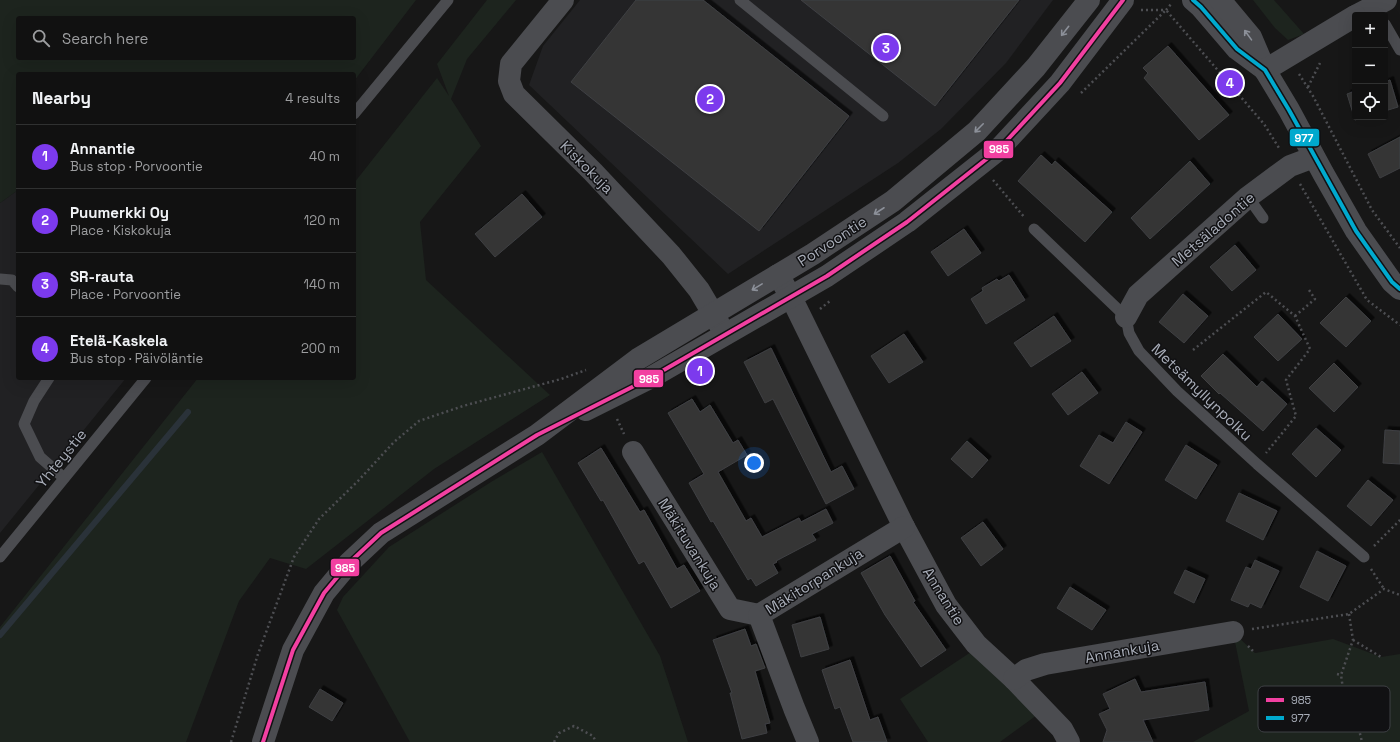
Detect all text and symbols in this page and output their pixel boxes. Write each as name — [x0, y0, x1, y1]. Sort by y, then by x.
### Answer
map controls — [1352, 12, 1388, 120]
button: + — [1352, 12, 1388, 48]
search box — [16, 16, 356, 60]
one-way arrow — [1060, 25, 1069, 36]
icon: search — [30, 27, 52, 49]
text: Search here — [62, 29, 148, 48]
one-way arrow — [1244, 29, 1252, 40]
pin: 3 — [873, 33, 899, 63]
button: − — [1352, 48, 1388, 84]
pin: 4 — [1217, 68, 1243, 98]
pin: 2 — [697, 84, 723, 114]
button: locate — [1352, 84, 1388, 120]
text: Nearby — [32, 87, 91, 109]
text: 4 results — [285, 90, 340, 107]
one-way arrow — [974, 123, 984, 133]
line badge: 977 — [1289, 128, 1320, 147]
text: 977 — [1295, 131, 1313, 145]
street label: Kiskokuja — [557, 137, 618, 198]
text: Annantie — [70, 139, 135, 158]
line badge: 985 — [983, 140, 1014, 159]
text: 985 — [989, 142, 1009, 156]
text: 1 — [42, 148, 48, 165]
text: 40 m — [309, 148, 340, 165]
text: Bus stop · Porvoontie — [70, 158, 203, 175]
street label: Metsäladontie — [1167, 188, 1259, 270]
text: Puumerkki Oy — [70, 203, 169, 222]
one-way arrow — [874, 207, 885, 215]
text: 2 — [41, 212, 49, 229]
text: 120 m — [304, 212, 340, 229]
street label: Porvoontie — [794, 212, 870, 270]
text: Place · Kiskokuja — [70, 222, 171, 239]
text: SR-rauta — [70, 267, 134, 286]
text: 3 — [41, 276, 49, 293]
text: 140 m — [304, 276, 340, 293]
one-way arrow — [751, 284, 763, 292]
text: Place · Porvoontie — [70, 286, 181, 303]
text: Etelä-Kaskela — [70, 331, 168, 350]
street label: Metsämyllynpolku — [1148, 339, 1256, 445]
text: 4 — [41, 340, 49, 357]
text: 200 m — [301, 340, 340, 357]
text: Bus stop · Päivöläntie — [70, 350, 203, 367]
pin: 1 — [687, 356, 713, 386]
line badge: 985 — [633, 369, 664, 388]
text: 985 — [639, 372, 659, 386]
street label: Yhteystie — [32, 425, 90, 491]
your location — [744, 453, 764, 473]
street label: Mäkituvankuja — [654, 495, 726, 594]
street label: Mäkitorpankuja — [761, 543, 867, 619]
line badge: 985 — [330, 558, 360, 577]
text: 985 — [335, 561, 355, 575]
street label: Annantie — [919, 563, 969, 629]
street label: Annankuja — [1083, 635, 1161, 667]
legend — [1258, 686, 1390, 732]
text: 985 — [1291, 693, 1312, 707]
text: 977 — [1291, 711, 1310, 725]

